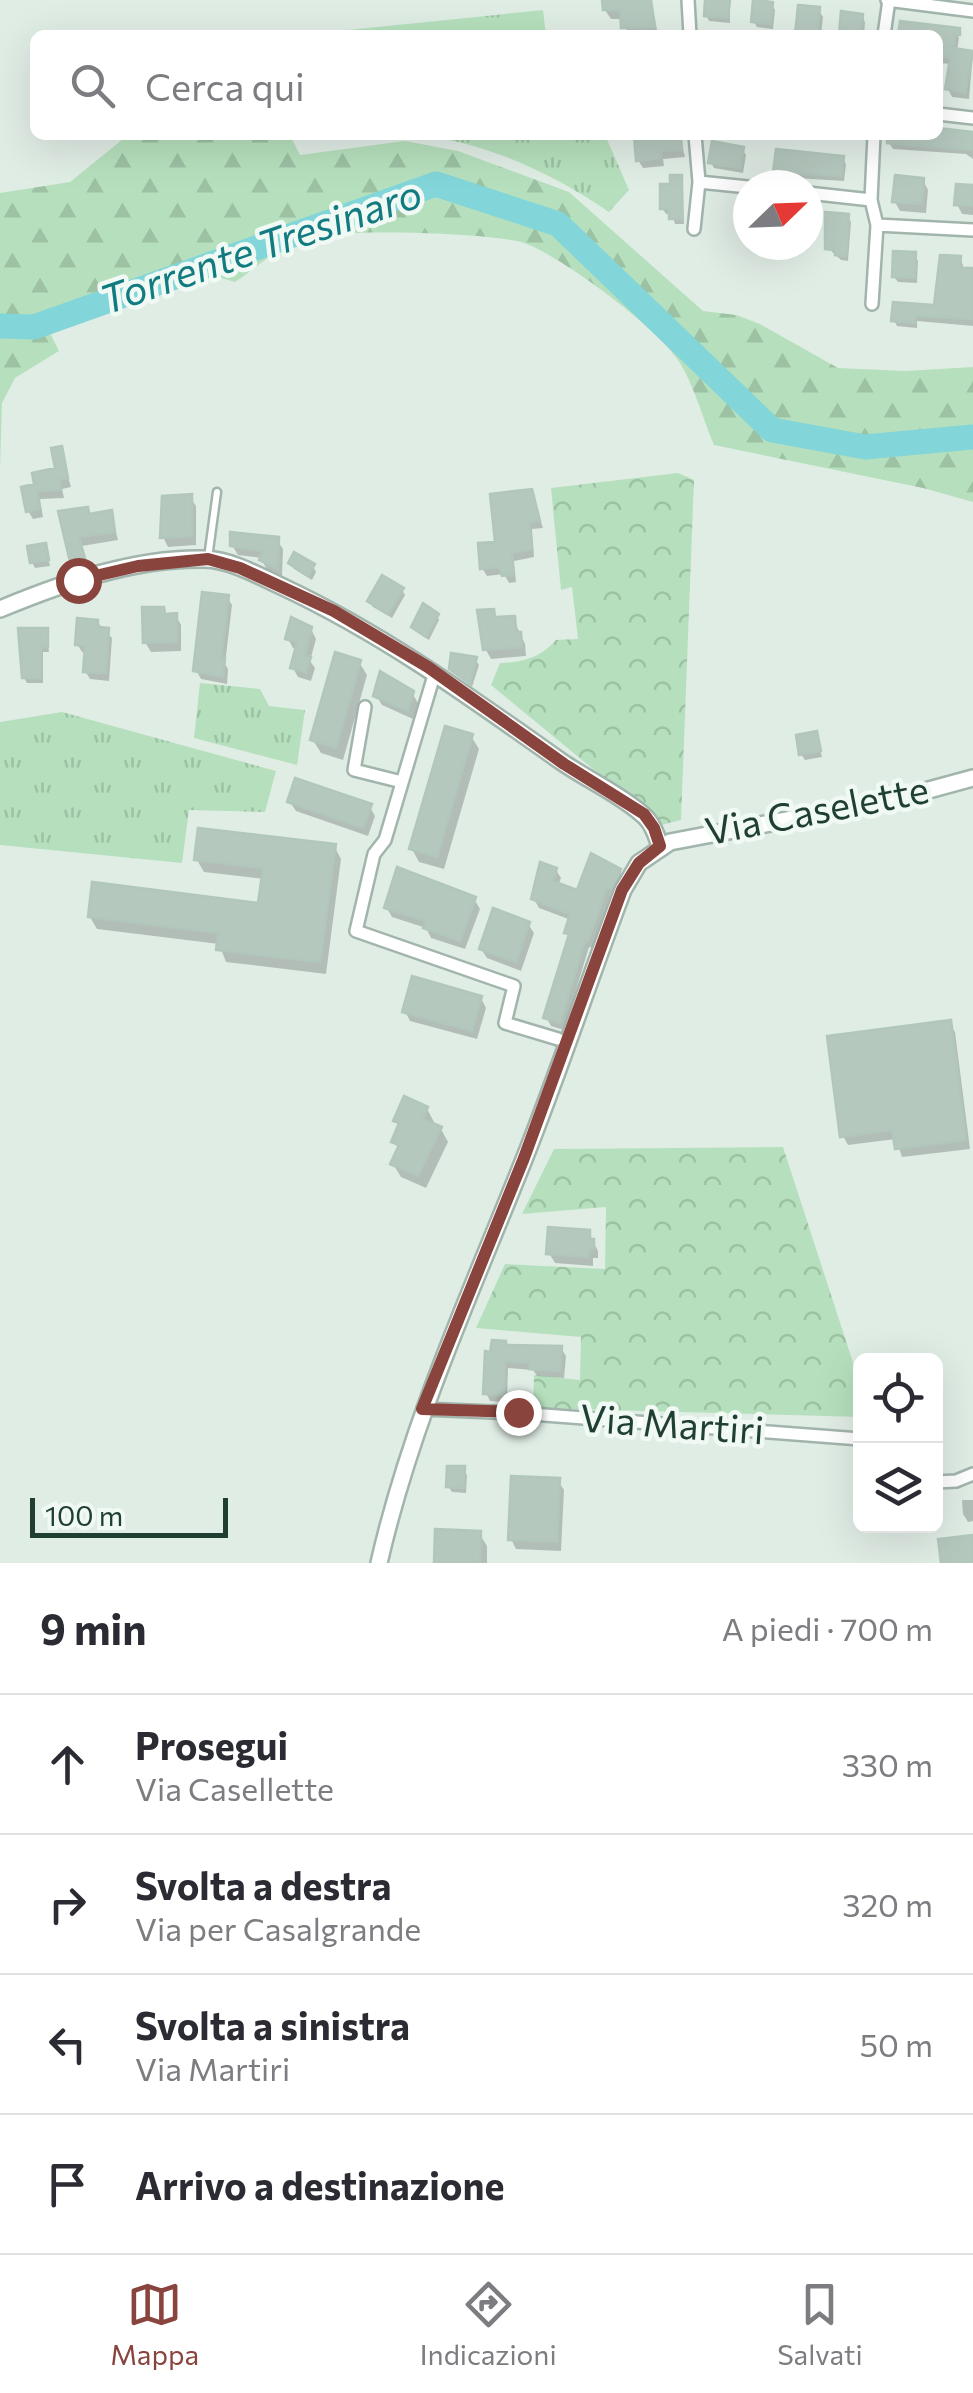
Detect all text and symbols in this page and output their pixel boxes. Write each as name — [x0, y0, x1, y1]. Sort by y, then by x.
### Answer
search box — [30, 30, 943, 140]
icon: search — [65, 58, 120, 113]
text: Cerca qui — [145, 62, 305, 109]
water label: Torrente Tresinaro — [93, 167, 427, 323]
north arrow — [733, 170, 823, 260]
route start — [56, 558, 102, 604]
street label: Via Caselette — [701, 764, 932, 853]
map controls — [853, 1353, 943, 1533]
button: locate — [853, 1353, 943, 1443]
route end — [496, 1390, 542, 1436]
street label: Via Martiri — [579, 1393, 766, 1452]
button: layers — [853, 1443, 943, 1533]
scale bar — [30, 1493, 228, 1538]
text: 100 m — [45, 1498, 123, 1532]
text: 9 min — [40, 1602, 147, 1654]
text: A piedi · 700 m — [722, 1608, 933, 1648]
text: Prosegui — [135, 1721, 288, 1768]
icon: ahead — [40, 1737, 95, 1792]
text: 330 m — [842, 1744, 933, 1784]
text: Via Casellette — [135, 1768, 334, 1808]
text: Svolta a destra — [135, 1861, 391, 1908]
icon: right — [40, 1877, 95, 1932]
text: 320 m — [842, 1884, 933, 1924]
text: Via per Casalgrande — [135, 1908, 421, 1948]
text: Svolta a sinistra — [135, 2001, 410, 2048]
icon: left — [40, 2017, 95, 2072]
text: 50 m — [860, 2024, 933, 2064]
text: Via Martiri — [135, 2048, 290, 2088]
icon: arrive — [40, 2157, 95, 2212]
text: Arrivo a destinazione — [135, 2161, 505, 2208]
tab: Mappa — [110, 2277, 199, 2371]
tab: Indicazioni — [420, 2277, 557, 2371]
tab: Salvati — [777, 2277, 863, 2371]

